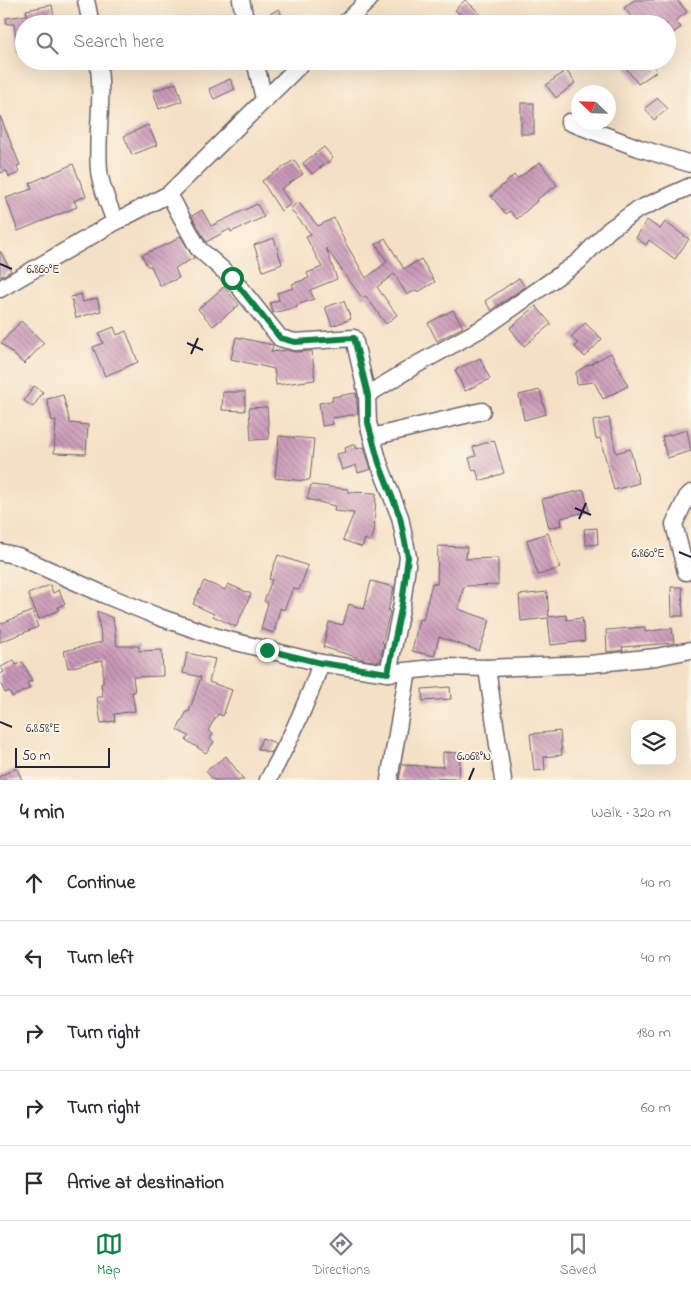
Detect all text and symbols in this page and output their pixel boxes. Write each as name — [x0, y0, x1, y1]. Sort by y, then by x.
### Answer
search box — [15, 15, 676, 70]
icon: search — [33, 29, 61, 57]
text: Search here — [73, 29, 164, 56]
north arrow — [571, 85, 616, 130]
text: 6.860°E — [26, 261, 60, 279]
route start — [221, 267, 244, 290]
text: 6.860°E — [631, 545, 665, 563]
route end — [256, 639, 279, 662]
text: 6.858°E — [26, 720, 60, 738]
map controls — [631, 720, 676, 765]
button: layers — [631, 720, 676, 765]
scale bar — [15, 745, 110, 768]
text: 50 m — [22, 746, 50, 767]
text: 6.068°N — [457, 748, 491, 766]
text: 4 min — [20, 798, 64, 828]
text: Walk · 320 m — [591, 801, 671, 825]
icon: ahead — [20, 869, 48, 897]
text: Continue — [67, 870, 135, 897]
text: 40 m — [641, 871, 671, 895]
icon: left — [20, 944, 48, 972]
text: Turn left — [67, 945, 134, 972]
text: 40 m — [641, 946, 671, 970]
icon: right — [20, 1019, 48, 1047]
text: Turn right — [67, 1020, 140, 1047]
text: 180 m — [637, 1021, 671, 1045]
icon: right — [20, 1094, 48, 1122]
text: Turn right — [67, 1095, 140, 1122]
text: 60 m — [641, 1096, 671, 1120]
icon: arrive — [20, 1169, 48, 1197]
text: Arrive at destination — [67, 1170, 224, 1197]
tab: Map — [95, 1230, 123, 1281]
tab: Directions — [312, 1230, 370, 1281]
tab: Saved — [560, 1230, 596, 1281]

